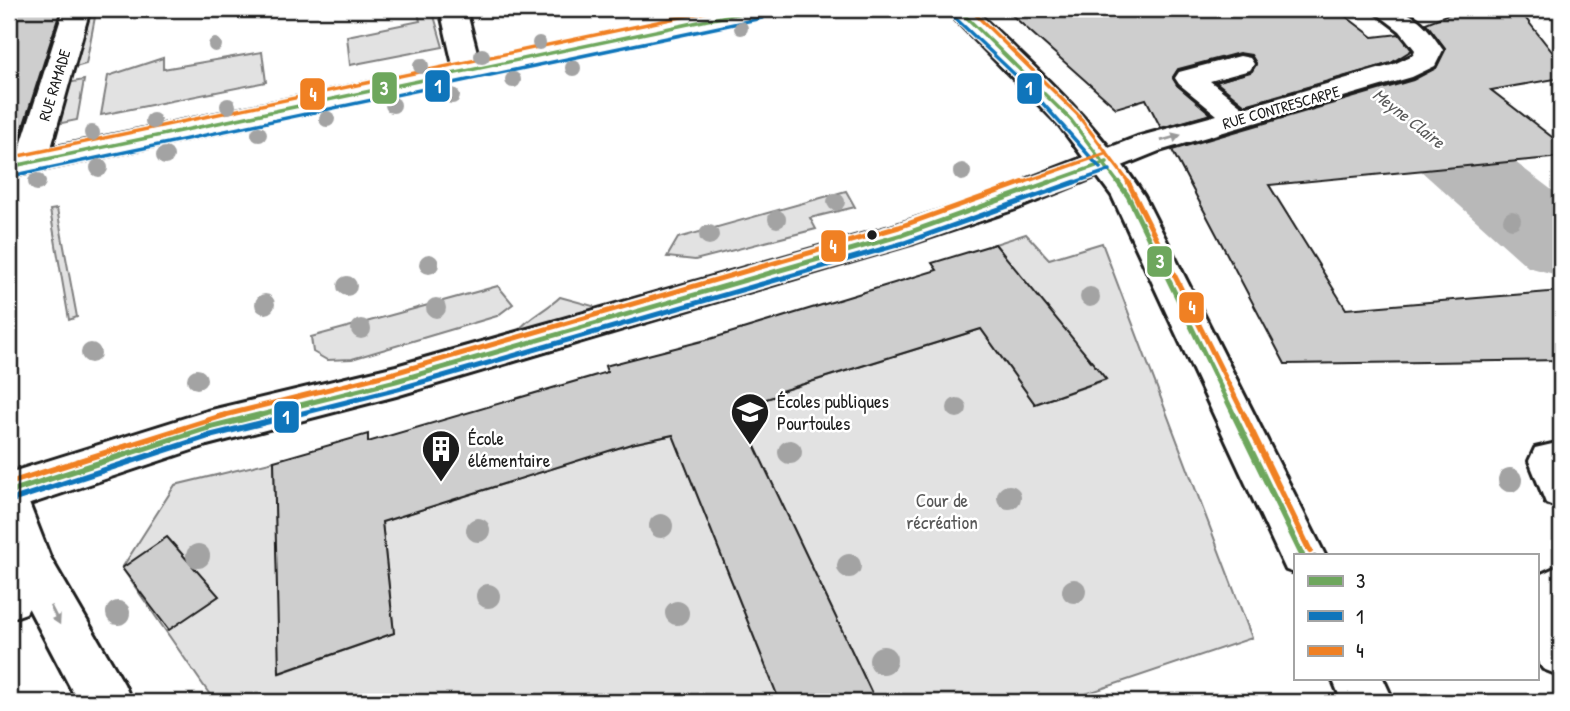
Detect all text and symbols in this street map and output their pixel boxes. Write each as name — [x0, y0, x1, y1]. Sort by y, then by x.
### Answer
street label: RUE RAMADE — [33, 46, 75, 124]
line badge: 1 — [424, 69, 451, 103]
line badge: 3 — [371, 71, 398, 105]
line badge: 1 — [1016, 72, 1043, 105]
text: 1 — [435, 73, 442, 99]
text: 3 — [380, 75, 389, 101]
text: 1 — [1026, 75, 1033, 101]
line badge: 4 — [299, 77, 326, 111]
street label: RUE CONTRESCARPE — [1220, 80, 1342, 134]
text: 4 — [309, 81, 317, 107]
water label: Meyne Claire — [1368, 82, 1451, 154]
one-way arrow — [1161, 132, 1182, 142]
unlabelled marker — [865, 228, 879, 242]
line badge: 4 — [820, 229, 847, 263]
text: 4 — [829, 233, 837, 259]
line badge: 3 — [1146, 245, 1173, 278]
text: 3 — [1156, 248, 1165, 274]
line badge: 4 — [1178, 291, 1205, 324]
text: 4 — [1188, 294, 1196, 320]
place label: Écoles publiques Pourtoules — [777, 388, 889, 436]
school or university icon: Écoles publiques Pourtoules — [729, 391, 771, 446]
line badge: 1 — [273, 400, 300, 434]
text: 1 — [283, 404, 290, 430]
place label: École élémentaire — [468, 425, 551, 473]
building icon: École élémentaire — [420, 428, 462, 483]
park label: Cour de récréation — [906, 487, 978, 535]
legend — [1294, 554, 1538, 680]
text: 3 — [1356, 566, 1365, 595]
text: 1 — [1356, 602, 1364, 631]
one-way arrow — [50, 605, 61, 625]
text: 4 — [1356, 636, 1364, 665]

